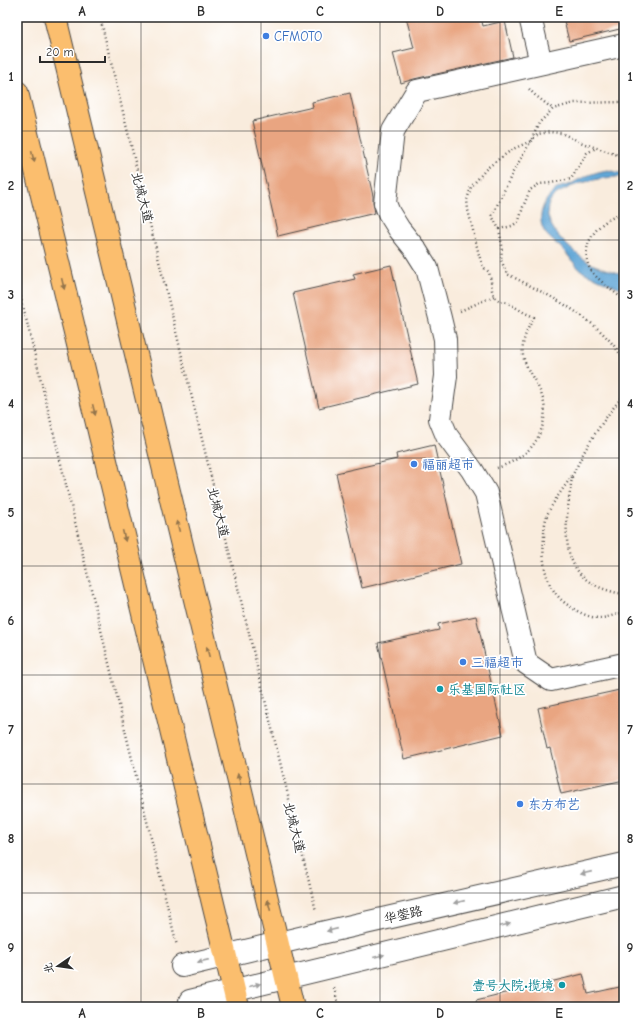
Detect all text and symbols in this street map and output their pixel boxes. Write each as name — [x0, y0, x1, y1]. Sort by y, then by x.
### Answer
text: A — [78, 4, 86, 19]
text: B — [197, 4, 205, 19]
text: C — [316, 4, 324, 19]
text: D — [436, 4, 444, 19]
text: E — [555, 4, 563, 19]
place label: CFMOTO — [274, 29, 322, 44]
marker: CFMOTO — [261, 31, 271, 41]
scale bar — [40, 38, 105, 64]
text: 20 m — [46, 45, 74, 59]
text: 1 — [8, 69, 14, 84]
text: 1 — [627, 69, 633, 84]
one-way arrow — [30, 151, 36, 164]
street label: 北城大道 — [129, 170, 156, 224]
text: 2 — [8, 178, 14, 193]
text: 2 — [627, 178, 633, 193]
one-way arrow — [61, 278, 67, 290]
text: 3 — [8, 287, 14, 302]
text: 3 — [627, 287, 633, 302]
text: 4 — [8, 396, 14, 411]
text: 4 — [627, 396, 633, 411]
one-way arrow — [91, 404, 97, 416]
place label: 福丽超市 — [422, 457, 474, 472]
marker: 福丽超市 — [409, 459, 419, 469]
street label: 北城大道 — [205, 485, 232, 539]
text: 5 — [8, 505, 15, 520]
text: 5 — [627, 505, 634, 520]
one-way arrow — [174, 520, 180, 532]
one-way arrow — [121, 531, 127, 543]
text: 6 — [8, 613, 15, 628]
text: 6 — [627, 613, 634, 628]
one-way arrow — [205, 646, 211, 658]
place label: 三福超市 — [471, 655, 523, 670]
marker: 三福超市 — [458, 657, 468, 667]
place label: 乐基国际社区 — [448, 682, 526, 697]
marker: 乐基国际社区 — [435, 684, 445, 694]
text: 7 — [8, 722, 14, 737]
text: 7 — [627, 722, 633, 737]
one-way arrow — [235, 773, 241, 785]
place label: 东方布艺 — [528, 797, 580, 812]
marker: 东方布艺 — [515, 799, 525, 809]
street label: 北城大道 — [281, 800, 308, 854]
text: 8 — [8, 831, 14, 846]
text: 8 — [627, 831, 633, 846]
one-way arrow — [580, 870, 592, 876]
one-way arrow — [266, 899, 272, 911]
one-way arrow — [453, 899, 465, 905]
street label: 华蓥路 — [382, 903, 424, 926]
one-way arrow — [499, 922, 511, 928]
one-way arrow — [326, 928, 339, 934]
text: 9 — [8, 940, 15, 955]
text: 9 — [627, 940, 634, 955]
north arrow — [38, 946, 78, 986]
one-way arrow — [372, 952, 385, 958]
one-way arrow — [197, 958, 210, 964]
text: 北 — [41, 961, 56, 975]
place label: 壹号大院•揽境 — [472, 978, 554, 993]
marker: 壹号大院•揽境 — [557, 980, 567, 990]
one-way arrow — [249, 982, 261, 988]
text: A — [78, 1006, 86, 1021]
text: B — [197, 1006, 205, 1021]
text: C — [316, 1006, 324, 1021]
text: D — [436, 1006, 444, 1021]
text: E — [555, 1006, 563, 1021]

